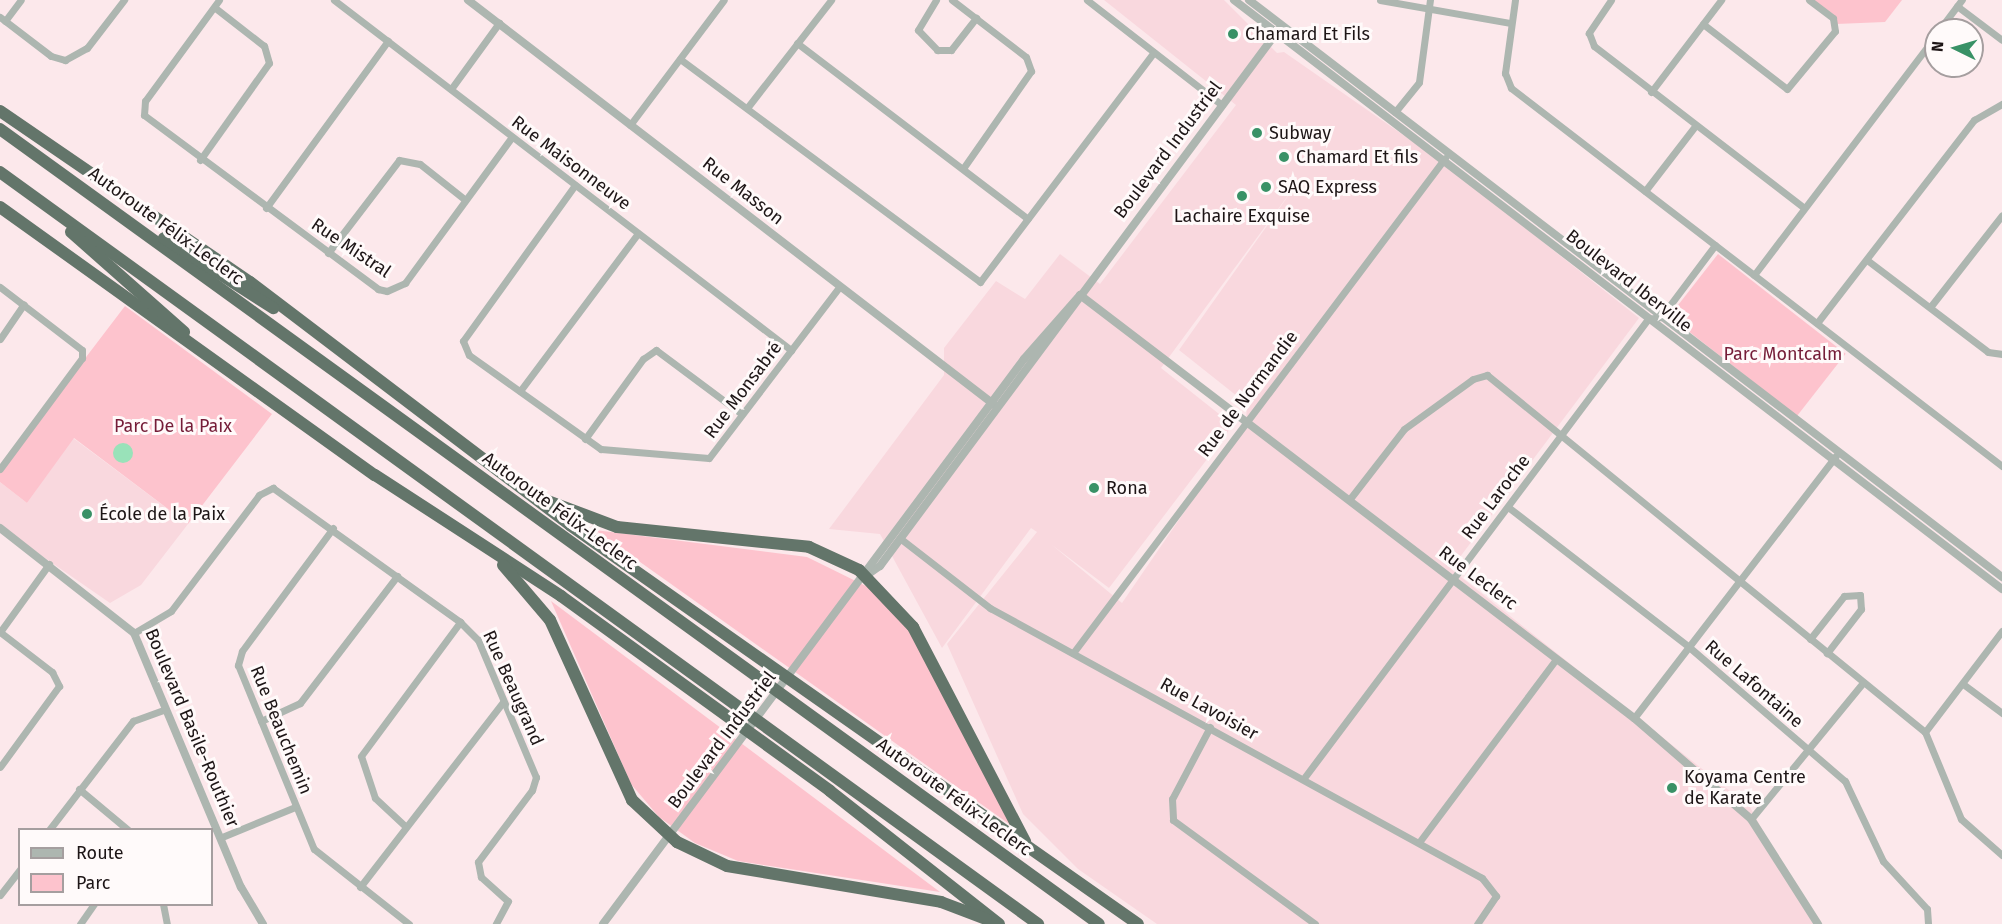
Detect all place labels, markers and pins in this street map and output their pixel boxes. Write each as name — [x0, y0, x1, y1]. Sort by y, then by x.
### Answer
place label: Chamard Et Fils — [1245, 23, 1370, 45]
marker: Chamard Et Fils — [1226, 27, 1240, 41]
place label: Subway — [1269, 122, 1331, 144]
marker: Subway — [1250, 126, 1264, 140]
place label: Chamard Et fils — [1296, 146, 1418, 168]
marker: Chamard Et fils — [1277, 150, 1291, 164]
place label: SAQ Express — [1278, 176, 1377, 198]
marker: SAQ Express — [1259, 180, 1273, 194]
marker: Lachaire Exquise — [1235, 189, 1249, 203]
place label: Lachaire Exquise — [1174, 205, 1310, 227]
place label: Rona — [1106, 477, 1147, 499]
marker: Rona — [1087, 481, 1101, 495]
place label: École de la Paix — [99, 503, 225, 525]
marker: École de la Paix — [80, 507, 94, 521]
place label: Koyama Centre de Karate — [1684, 767, 1806, 810]
marker: Koyama Centre de Karate — [1665, 781, 1679, 795]

